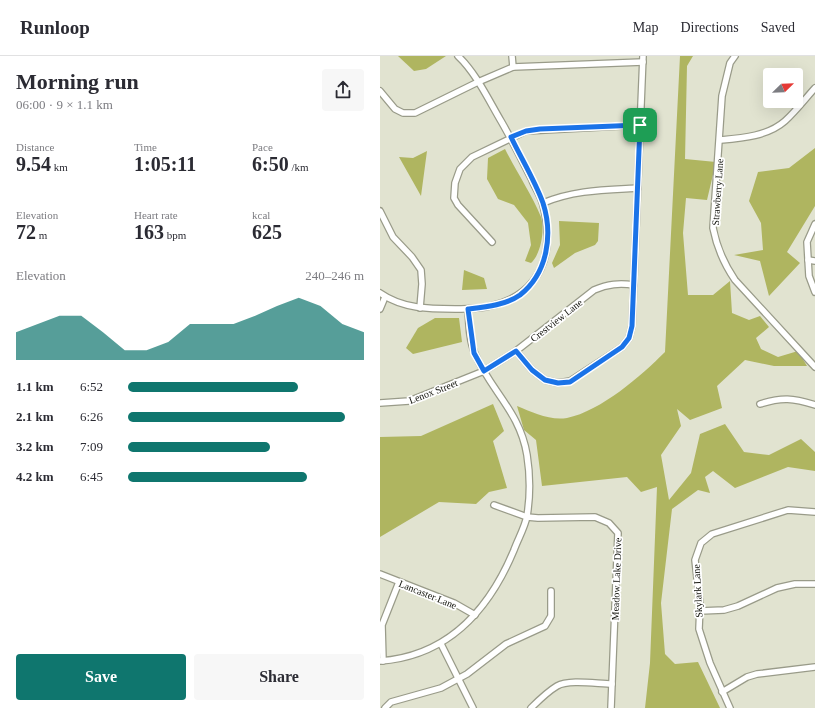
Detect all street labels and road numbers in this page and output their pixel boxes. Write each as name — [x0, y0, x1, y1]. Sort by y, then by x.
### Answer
street label: Strawberry Lane — [710, 158, 725, 226]
street label: Crestview Lane — [528, 296, 585, 344]
street label: Lenox Street — [407, 377, 459, 406]
street label: Meadow Lake Drive — [610, 537, 623, 621]
street label: Skylark Lane — [691, 563, 704, 618]
street label: Lancaster Lane — [397, 578, 459, 611]

